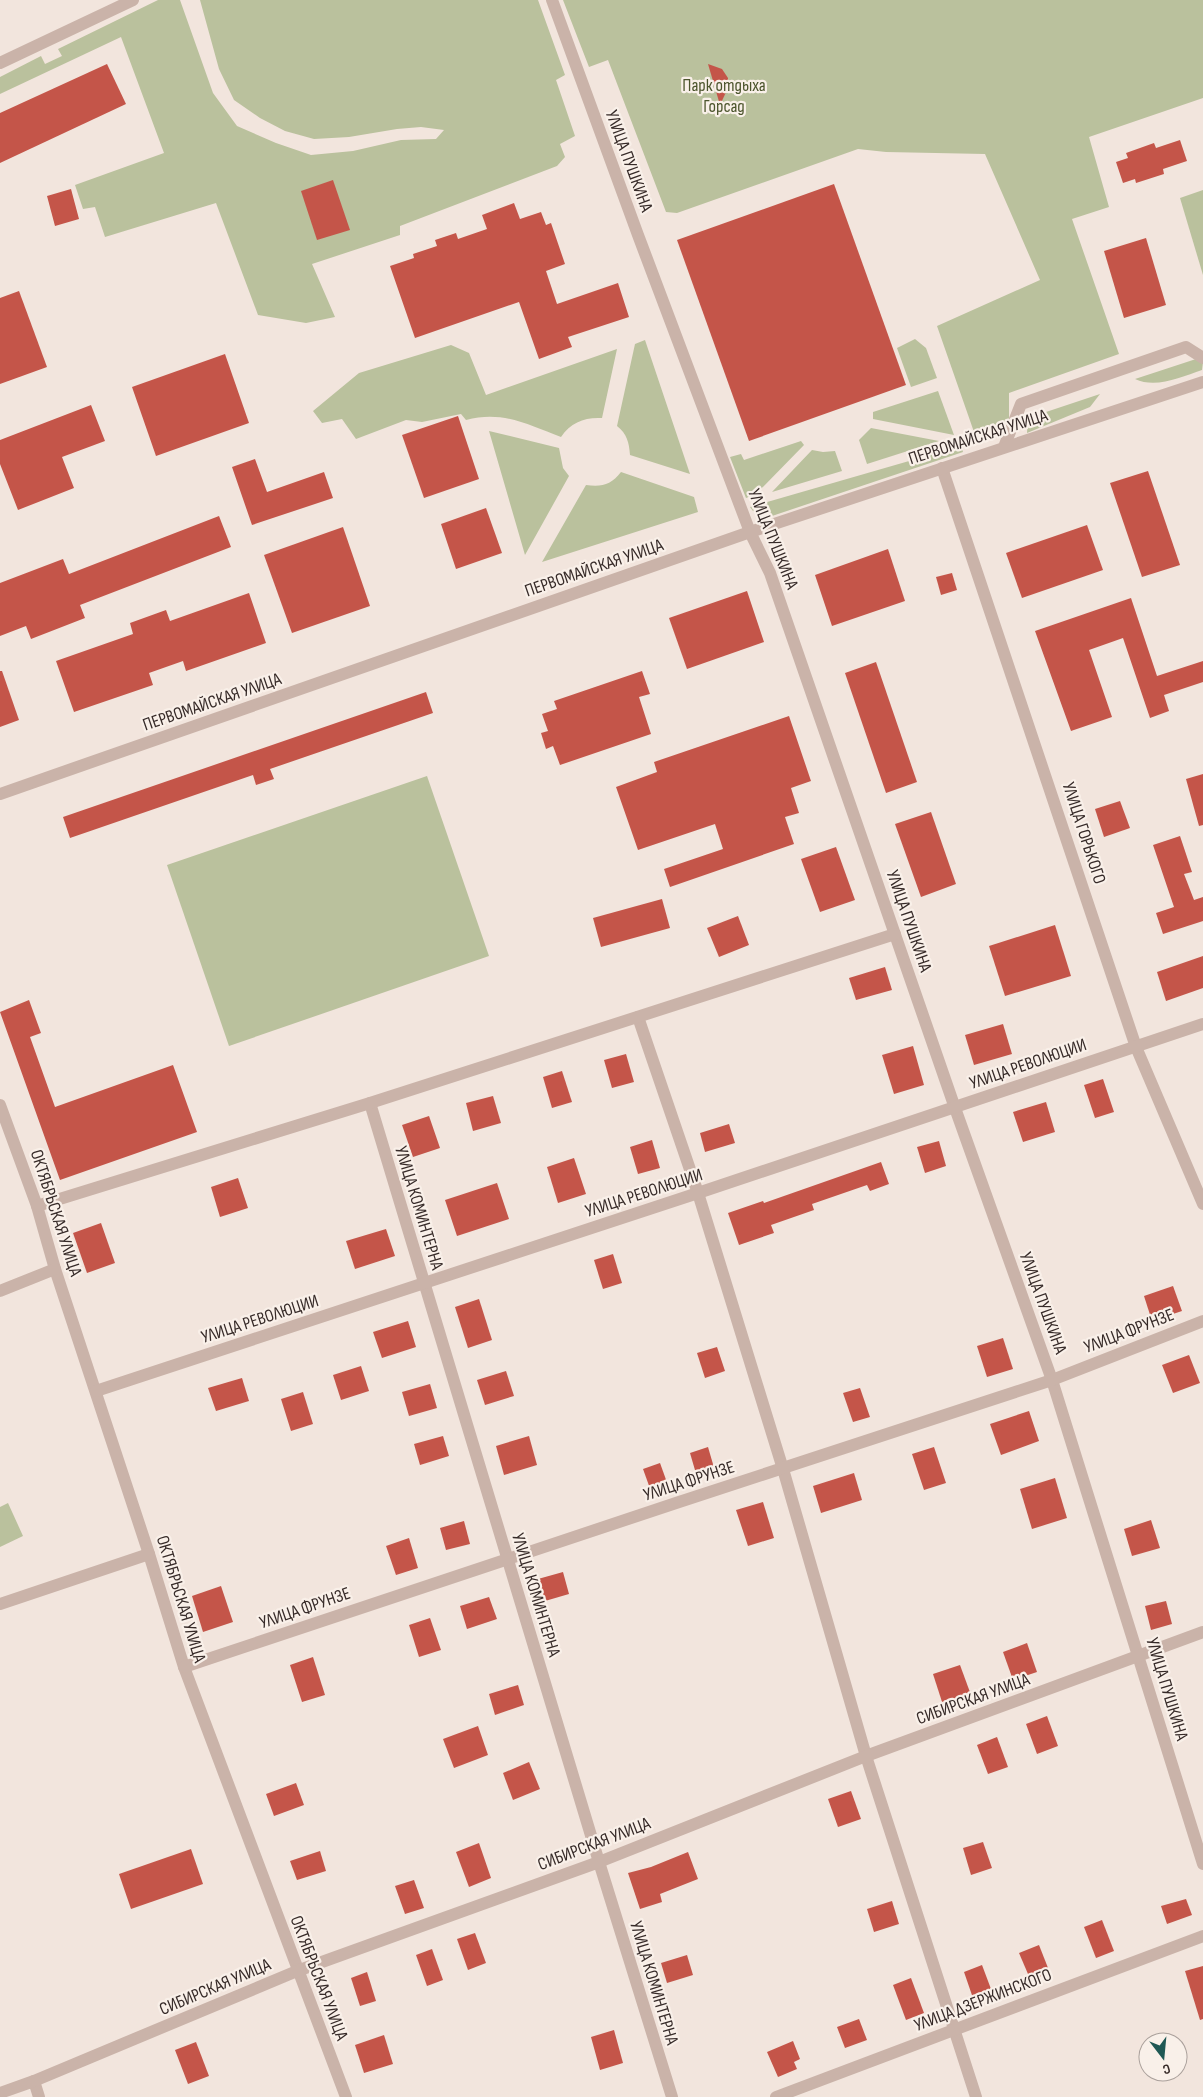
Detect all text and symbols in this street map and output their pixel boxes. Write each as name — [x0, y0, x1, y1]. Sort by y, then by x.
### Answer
park label: Парк отдыха Горсад — [682, 75, 766, 117]
street label: УЛИЦА ПУШКИНА — [601, 107, 657, 215]
street label: ПЕРВОМАЙСКАЯ УЛИЦА — [906, 405, 1050, 469]
street label: УЛИЦА ПУШКИНА — [743, 486, 803, 593]
street label: ПЕРВОМАЙСКАЯ УЛИЦА — [522, 534, 666, 602]
street label: ПЕРВОМАЙСКАЯ УЛИЦА — [140, 668, 284, 736]
street label: УЛИЦА ГОРЬКОГО — [1058, 779, 1110, 887]
street label: УЛИЦА ПУШКИНА — [882, 867, 936, 975]
street label: УЛИЦА РЕВОЛЮЦИИ — [967, 1034, 1089, 1094]
street label: УЛИЦА КОМИНТЕРНА — [390, 1144, 448, 1273]
street label: ОКТЯБРЬСКАЯ УЛИЦА — [26, 1147, 86, 1279]
street label: УЛИЦА РЕВОЛЮЦИИ — [583, 1164, 705, 1222]
street label: УЛИЦА ПУШКИНА — [1015, 1249, 1071, 1357]
street label: УЛИЦА РЕВОЛЮЦИИ — [199, 1290, 321, 1348]
street label: УЛИЦА ФРУНЗЕ — [1081, 1304, 1177, 1358]
street label: УЛИЦА ФРУНЗЕ — [641, 1456, 737, 1506]
street label: УЛИЦА КОМИНТЕРНА — [507, 1531, 565, 1660]
street label: ОКТЯБРЬСКАЯ УЛИЦА — [152, 1533, 210, 1665]
street label: УЛИЦА ФРУНЗЕ — [257, 1583, 353, 1633]
street label: УЛИЦА ПУШКИНА — [1141, 1635, 1193, 1743]
street label: СИБИРСКАЯ УЛИЦА — [914, 1669, 1033, 1729]
street label: СИБИРСКАЯ УЛИЦА — [535, 1813, 653, 1875]
street label: ОКТЯБРЬСКАЯ УЛИЦА — [286, 1913, 353, 2044]
street label: УЛИЦА КОМИНТЕРНА — [625, 1919, 683, 2048]
street label: СИБИРСКАЯ УЛИЦА — [156, 1954, 274, 2020]
street label: УЛИЦА ДЗЕРЖИНСКОГО — [911, 1964, 1055, 2036]
north arrow — [1138, 2032, 1188, 2082]
text: С — [1161, 2060, 1172, 2078]

